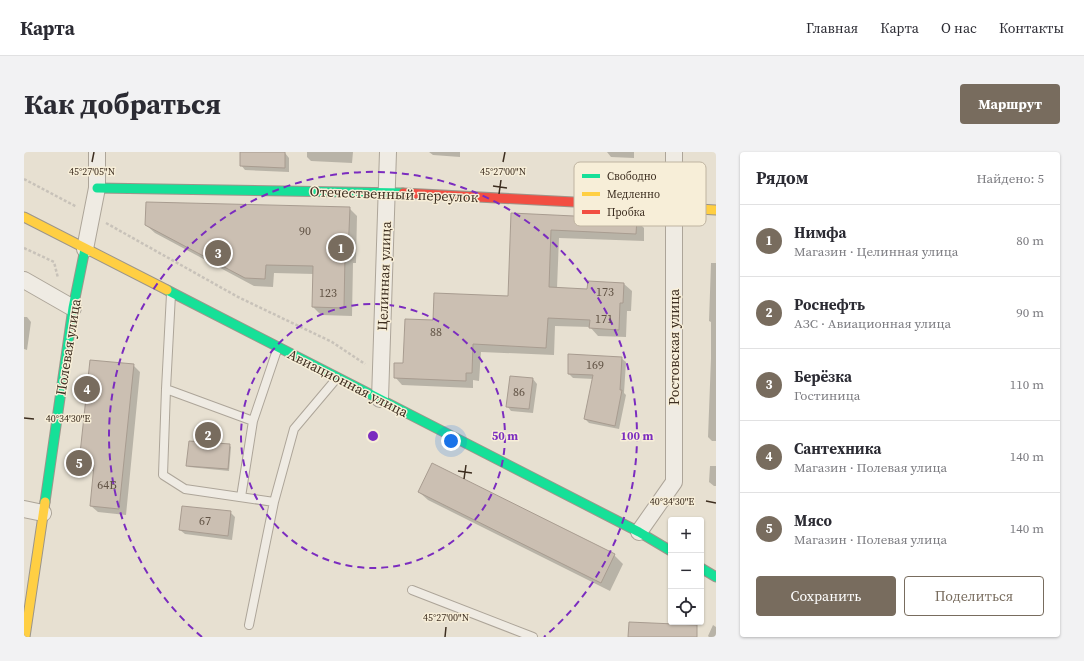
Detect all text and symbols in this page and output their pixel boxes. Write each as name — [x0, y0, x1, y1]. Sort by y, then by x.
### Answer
text: Карта — [20, 15, 75, 41]
text: Главная — [806, 18, 858, 38]
text: Карта — [880, 18, 919, 38]
text: О нас — [941, 18, 977, 38]
text: Контакты — [999, 18, 1064, 38]
button: Маршрут — [960, 84, 1060, 124]
text: Как добраться — [24, 85, 221, 123]
legend — [574, 162, 706, 226]
text: 45°27'05"N — [69, 165, 115, 178]
text: 45°27'00"N — [480, 165, 526, 178]
text: Рядом — [756, 166, 808, 190]
text: Свободно — [607, 169, 657, 184]
text: Найдено: 5 — [977, 170, 1044, 187]
street label: Отечественный переулок — [309, 181, 479, 207]
text: Медленно — [607, 187, 660, 202]
text: Пробка — [607, 205, 646, 220]
street label: Целинная улица — [372, 220, 396, 331]
text: Нимфа — [794, 222, 846, 243]
house number: 90 — [299, 223, 311, 239]
text: 1 — [765, 232, 773, 249]
text: 80 m — [1016, 232, 1044, 249]
pin: 1 — [328, 233, 354, 263]
pin: 3 — [205, 238, 231, 268]
text: Магазин · Целинная улица — [794, 243, 958, 260]
house number: 173 — [596, 284, 614, 300]
house number: 123 — [319, 285, 337, 301]
street label: Ростовская улица — [664, 288, 684, 405]
text: Роснефть — [794, 294, 865, 315]
street label: Полевая улица — [50, 296, 86, 397]
text: 2 — [765, 304, 773, 321]
text: 90 m — [1016, 304, 1044, 321]
house number: 171 — [595, 311, 613, 327]
text: АЗС · Авиационная улица — [794, 315, 951, 332]
house number: 88 — [430, 324, 442, 340]
street label: Авиационная улица — [284, 344, 413, 422]
house number: 169 — [586, 357, 604, 373]
text: Берёзка — [794, 366, 852, 387]
pin: 4 — [74, 374, 100, 404]
text: 3 — [765, 376, 773, 393]
text: 110 m — [1010, 376, 1044, 393]
house number: 86 — [513, 384, 525, 400]
text: Гостиница — [794, 387, 860, 404]
text: 40°34'30"E — [46, 412, 90, 425]
pin: 2 — [195, 420, 221, 450]
text: 50 m — [492, 428, 518, 444]
text: 100 m — [621, 428, 654, 444]
centre of rings — [366, 429, 380, 443]
your location — [441, 431, 461, 451]
text: Сантехника — [794, 438, 881, 459]
pin: 5 — [66, 448, 92, 478]
text: 4 — [765, 448, 773, 465]
text: 140 m — [1010, 448, 1044, 465]
text: Магазин · Полевая улица — [794, 459, 947, 476]
house number: 64Б — [97, 477, 117, 493]
text: 40°34'30"E — [650, 495, 694, 508]
text: Мясо — [794, 510, 832, 531]
house number: 67 — [199, 513, 211, 529]
map controls — [668, 517, 704, 625]
button: + — [668, 517, 704, 553]
text: 5 — [765, 520, 773, 537]
text: 140 m — [1010, 520, 1044, 537]
text: Магазин · Полевая улица — [794, 531, 947, 548]
button: − — [668, 553, 704, 589]
button: Сохранить — [756, 576, 896, 616]
button: Поделиться — [904, 576, 1044, 616]
button: locate — [668, 589, 704, 625]
text: 45°27'00"N — [423, 611, 469, 624]

